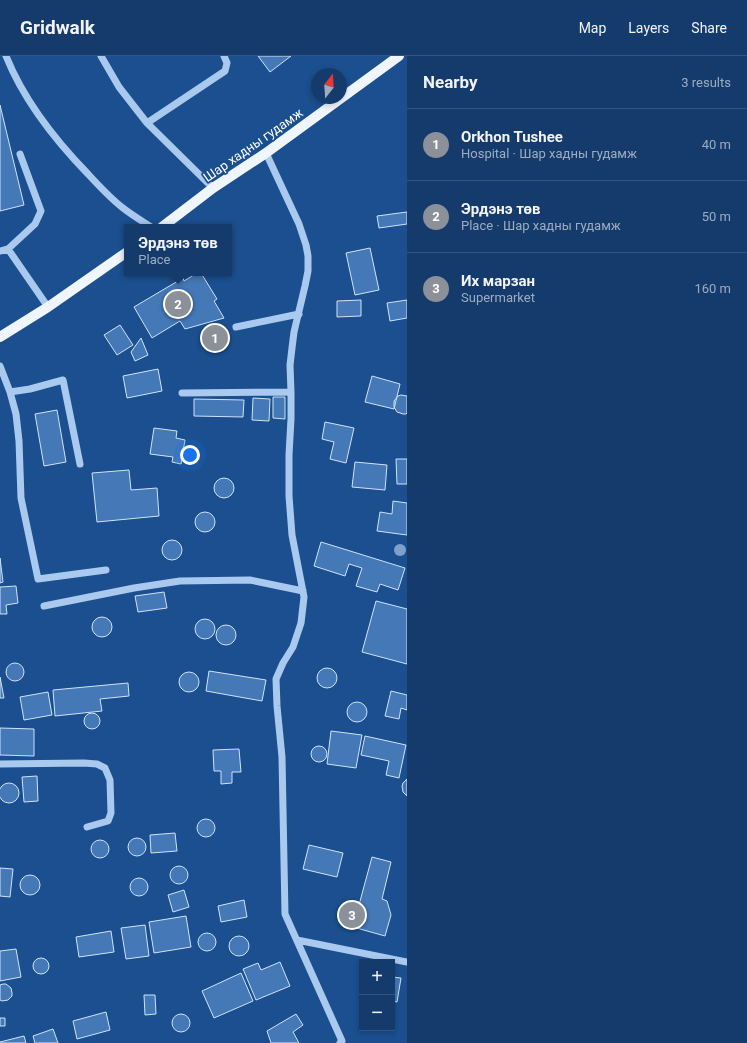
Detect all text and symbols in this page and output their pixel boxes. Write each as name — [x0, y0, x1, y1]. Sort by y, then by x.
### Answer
text: Gridwalk — [20, 16, 95, 39]
text: Map — [579, 20, 606, 36]
text: Layers — [628, 20, 669, 36]
text: Share — [691, 20, 727, 36]
north arrow — [311, 68, 347, 104]
text: Nearby — [423, 72, 478, 92]
text: 3 results — [681, 75, 731, 90]
street label: Шар хадны гудамж — [200, 105, 306, 185]
text: Orkhon Tushee — [461, 128, 563, 146]
text: 1 — [432, 137, 440, 152]
text: 40 m — [702, 137, 731, 152]
text: Hospital · Шар хадны гудамж — [461, 146, 637, 161]
text: Эрдэнэ төв — [461, 200, 540, 218]
text: 2 — [432, 209, 440, 224]
text: 50 m — [702, 209, 731, 224]
text: Place · Шар хадны гудамж — [461, 218, 621, 233]
popup — [124, 224, 232, 276]
text: Эрдэнэ төв — [138, 234, 218, 252]
text: Place — [138, 252, 170, 267]
text: Их марзан — [461, 272, 535, 290]
text: 3 — [432, 281, 440, 296]
text: 160 m — [694, 281, 731, 296]
pin: 2 — [165, 289, 191, 319]
text: Supermarket — [461, 290, 535, 305]
pin: 1 — [202, 323, 228, 353]
your location — [180, 445, 200, 465]
pin: 3 — [339, 900, 365, 930]
map controls — [359, 959, 395, 1031]
button: + — [359, 959, 395, 995]
button: − — [359, 995, 395, 1031]

